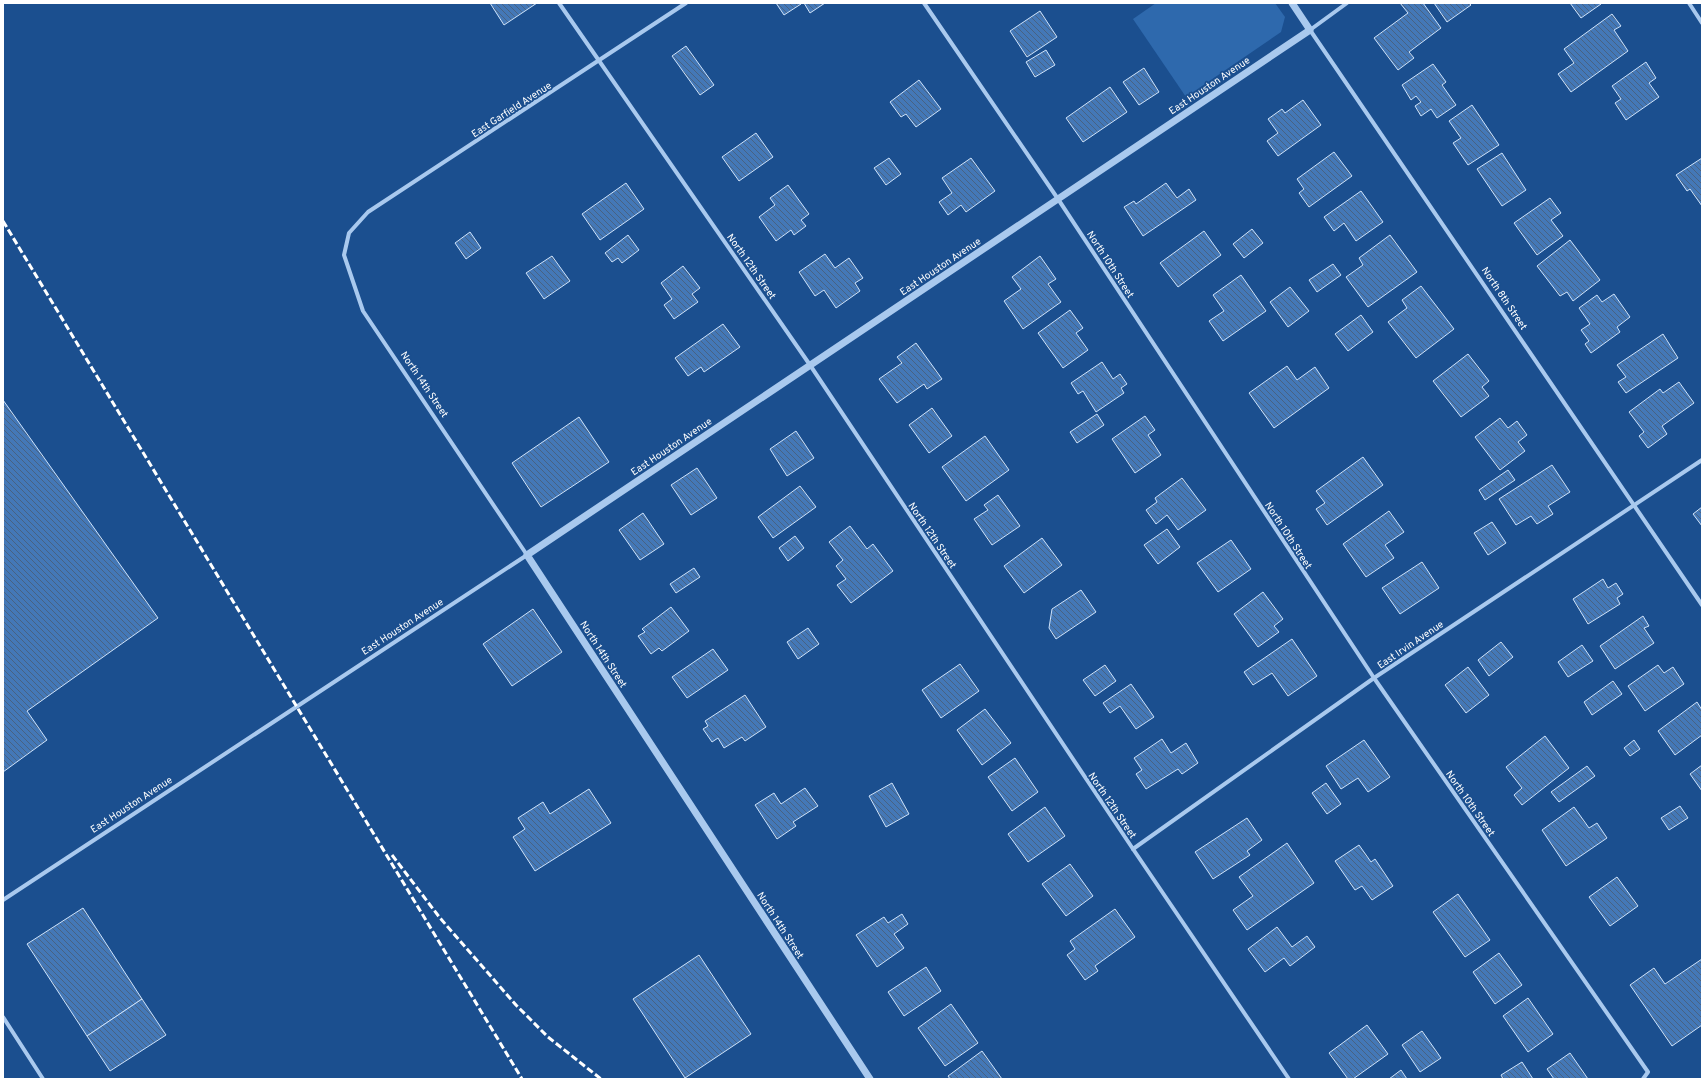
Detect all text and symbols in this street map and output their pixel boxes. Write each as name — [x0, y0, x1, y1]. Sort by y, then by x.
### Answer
street label: East Houston Avenue — [1167, 54, 1253, 118]
street label: East Garfield Avenue — [469, 79, 554, 141]
street label: North 10th Street — [1083, 229, 1136, 301]
street label: North 12th Street — [723, 232, 778, 302]
street label: East Houston Avenue — [898, 235, 984, 299]
street label: North 8th Street — [1478, 265, 1530, 333]
street label: North 14th Street — [397, 349, 451, 421]
street label: East Houston Avenue — [629, 415, 715, 479]
street label: North 12th Street — [905, 500, 959, 572]
street label: North 10th Street — [1261, 500, 1314, 572]
street label: East Houston Avenue — [359, 596, 446, 659]
street label: East Irvin Avenue — [1375, 618, 1447, 672]
street label: North 14th Street — [576, 619, 629, 691]
street label: North 10th Street — [1442, 768, 1497, 839]
street label: North 12th Street — [1085, 770, 1139, 842]
street label: East Houston Avenue — [88, 774, 175, 837]
street label: North 14th Street — [753, 890, 806, 962]

